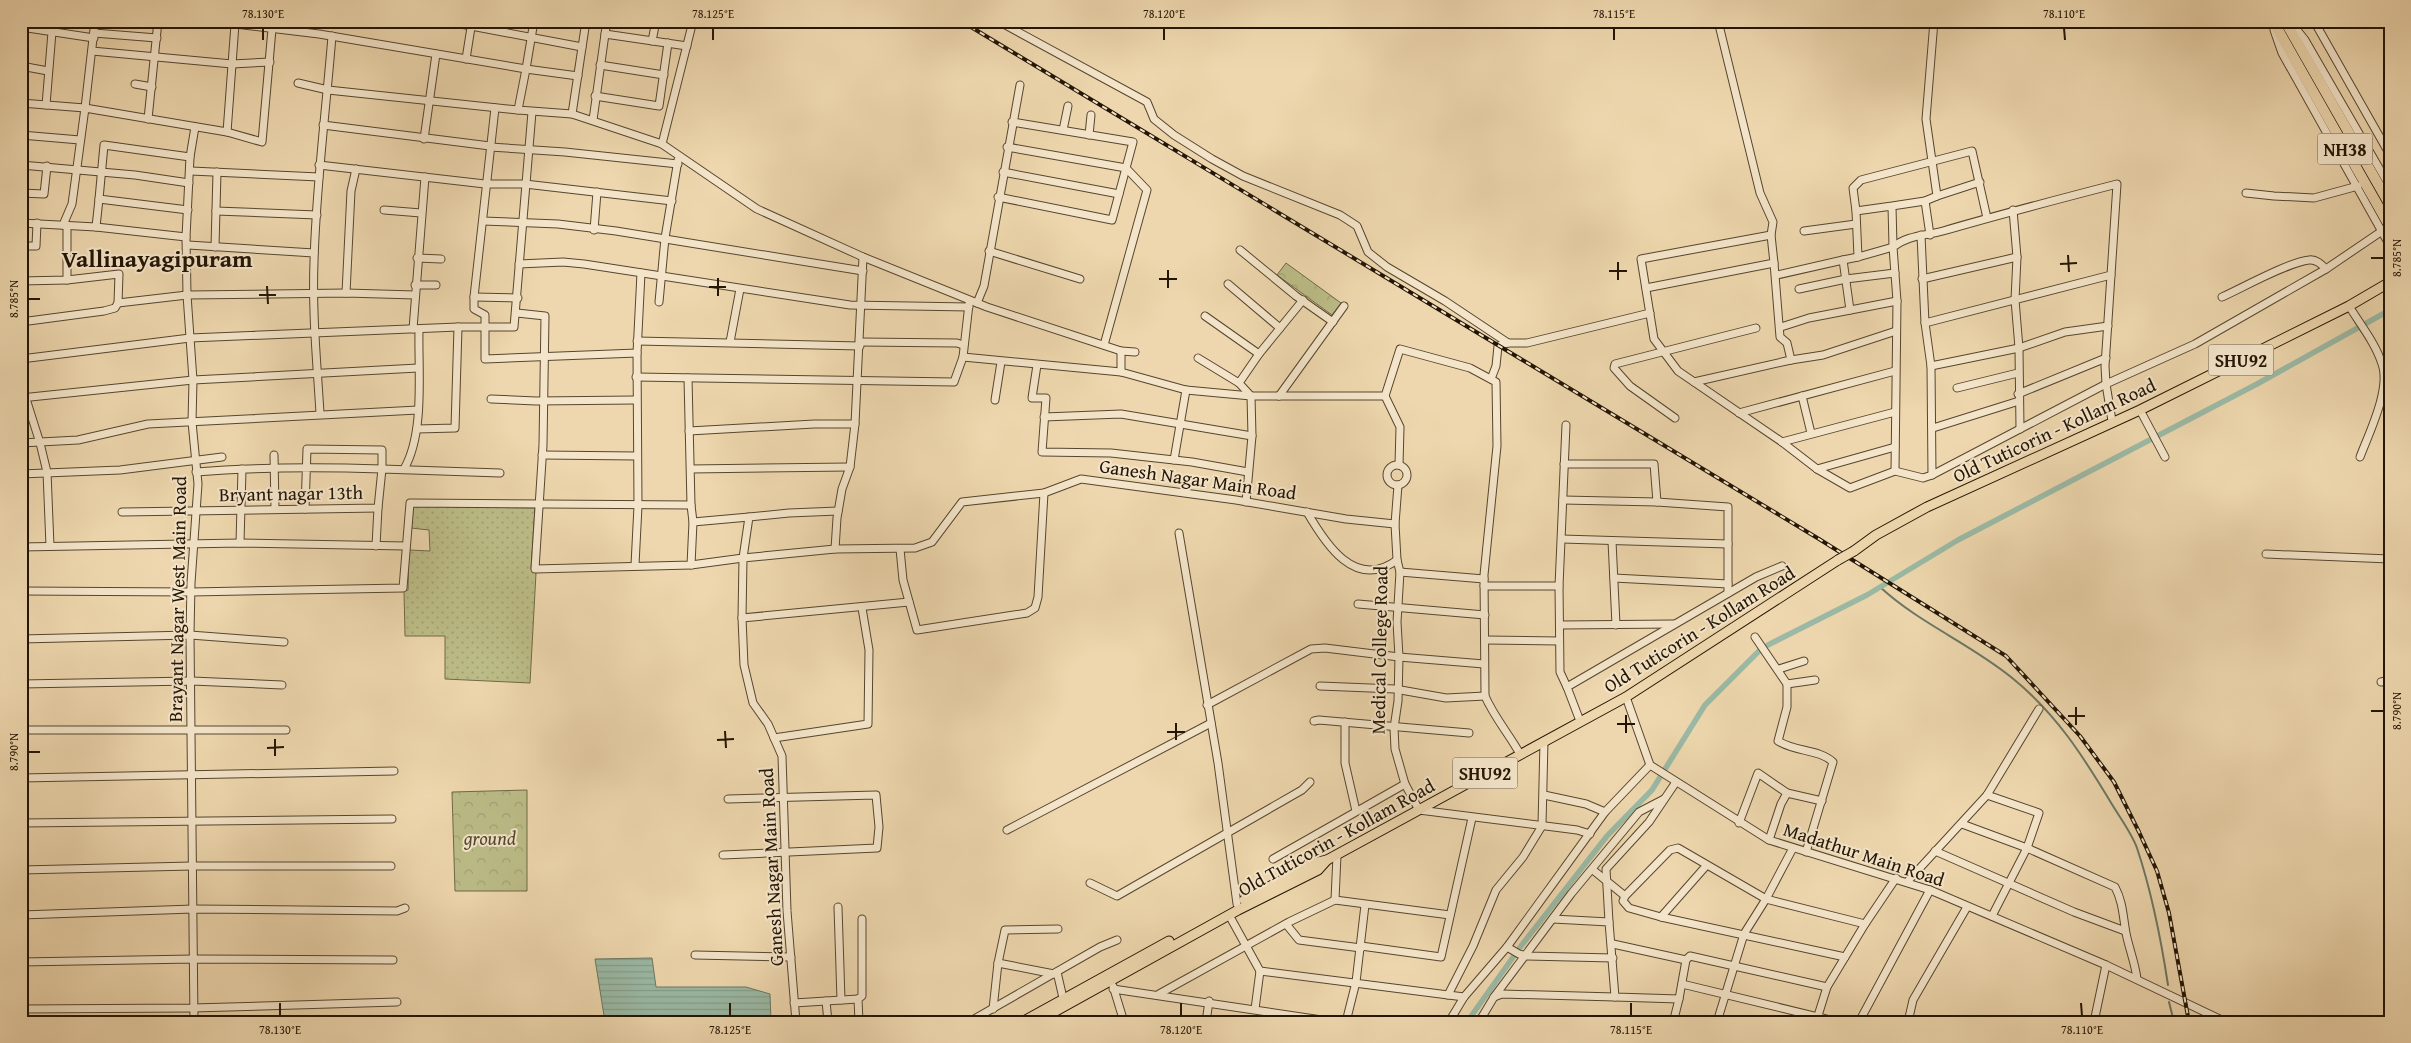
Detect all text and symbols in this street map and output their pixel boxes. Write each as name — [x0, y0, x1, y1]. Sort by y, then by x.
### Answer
text: 78.130°E — [242, 5, 284, 22]
text: 78.125°E — [692, 5, 734, 22]
text: 78.120°E — [1143, 5, 1185, 22]
text: 78.115°E — [1593, 5, 1635, 22]
text: 78.110°E — [2043, 5, 2085, 22]
road number: NH38 — [2318, 134, 2372, 164]
text: 8.785°N — [2388, 239, 2405, 277]
district label: Vallinayagipuram — [61, 241, 253, 276]
text: 8.785°N — [5, 280, 22, 318]
road number: SHU92 — [2208, 344, 2274, 376]
street label: Old Tuticorin - Kollam Road — [1948, 370, 2161, 489]
street label: Ganesh Nagar Main Road — [1098, 451, 1299, 507]
street label: Brayant Nagar West Main Road — [161, 475, 193, 722]
street label: Bryant nagar 13th — [219, 478, 364, 508]
street label: Old Tuticorin - Kollam Road — [1598, 558, 1801, 699]
street label: Medical College Road — [1364, 565, 1394, 735]
text: 8.790°N — [2388, 692, 2405, 730]
text: 8.790°N — [5, 733, 22, 771]
road number: SHU92 — [1452, 758, 1518, 788]
street label: Ganesh Nagar Main Road — [752, 766, 790, 967]
street label: Old Tuticorin - Kollam Road — [1233, 771, 1440, 903]
street label: Madathur Main Road — [1780, 815, 1949, 894]
park label: ground — [463, 824, 516, 852]
text: 78.130°E — [259, 1021, 301, 1038]
text: 78.125°E — [709, 1021, 751, 1038]
text: 78.120°E — [1160, 1021, 1202, 1038]
text: 78.115°E — [1610, 1021, 1652, 1038]
text: 78.110°E — [2061, 1021, 2103, 1038]

